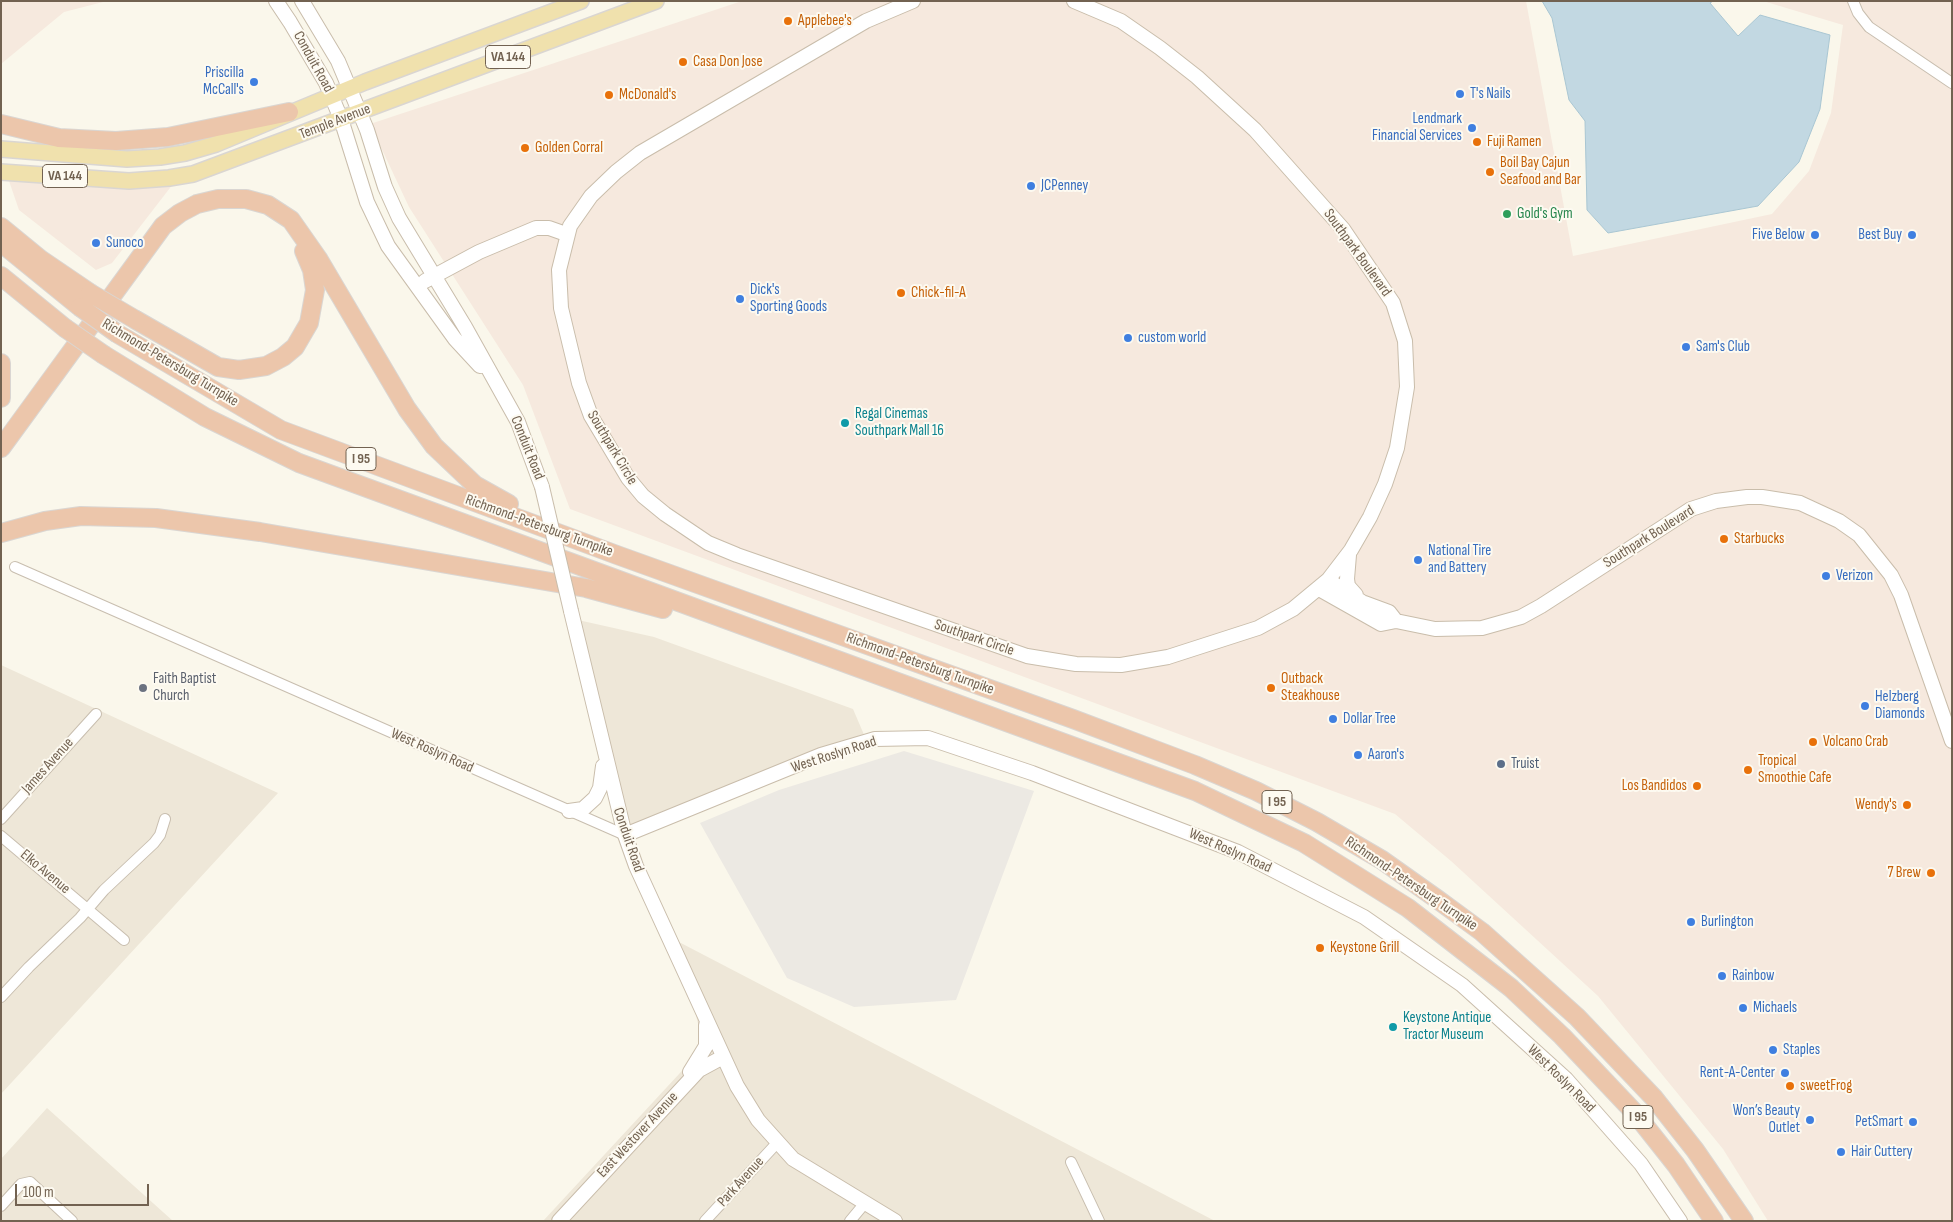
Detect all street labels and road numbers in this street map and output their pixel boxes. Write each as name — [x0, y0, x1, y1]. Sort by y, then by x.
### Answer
street label: Conduit Road — [289, 28, 337, 96]
road number: VA 144 — [486, 46, 530, 68]
street label: Temple Avenue — [297, 100, 373, 144]
road number: VA 144 — [42, 165, 88, 188]
street label: Southpark Boulevard — [1319, 206, 1395, 300]
street label: Richmond-Petersburg Turnpike — [99, 315, 241, 411]
street label: Southpark Circle — [583, 408, 641, 488]
street label: Conduit Road — [506, 414, 548, 482]
road number: I 95 — [346, 448, 376, 470]
street label: Richmond-Petersburg Turnpike — [463, 491, 615, 561]
street label: Southpark Boulevard — [1600, 502, 1698, 572]
street label: Southpark Circle — [932, 616, 1016, 660]
street label: Richmond-Petersburg Turnpike — [844, 629, 996, 699]
street label: West Roslyn Road — [388, 725, 476, 777]
street label: West Roslyn Road — [789, 733, 879, 777]
street label: James Avenue — [18, 734, 78, 798]
road number: I 95 — [1262, 790, 1292, 814]
street label: Conduit Road — [609, 805, 647, 875]
street label: West Roslyn Road — [1186, 825, 1274, 877]
street label: Richmond-Petersburg Turnpike — [1341, 833, 1481, 935]
street label: Elko Avenue — [16, 846, 74, 898]
street label: West Roslyn Road — [1523, 1041, 1599, 1117]
street label: East Westover Avenue — [594, 1088, 682, 1182]
road number: I 95 — [1623, 1106, 1653, 1128]
street label: Park Avenue — [714, 1153, 768, 1211]

